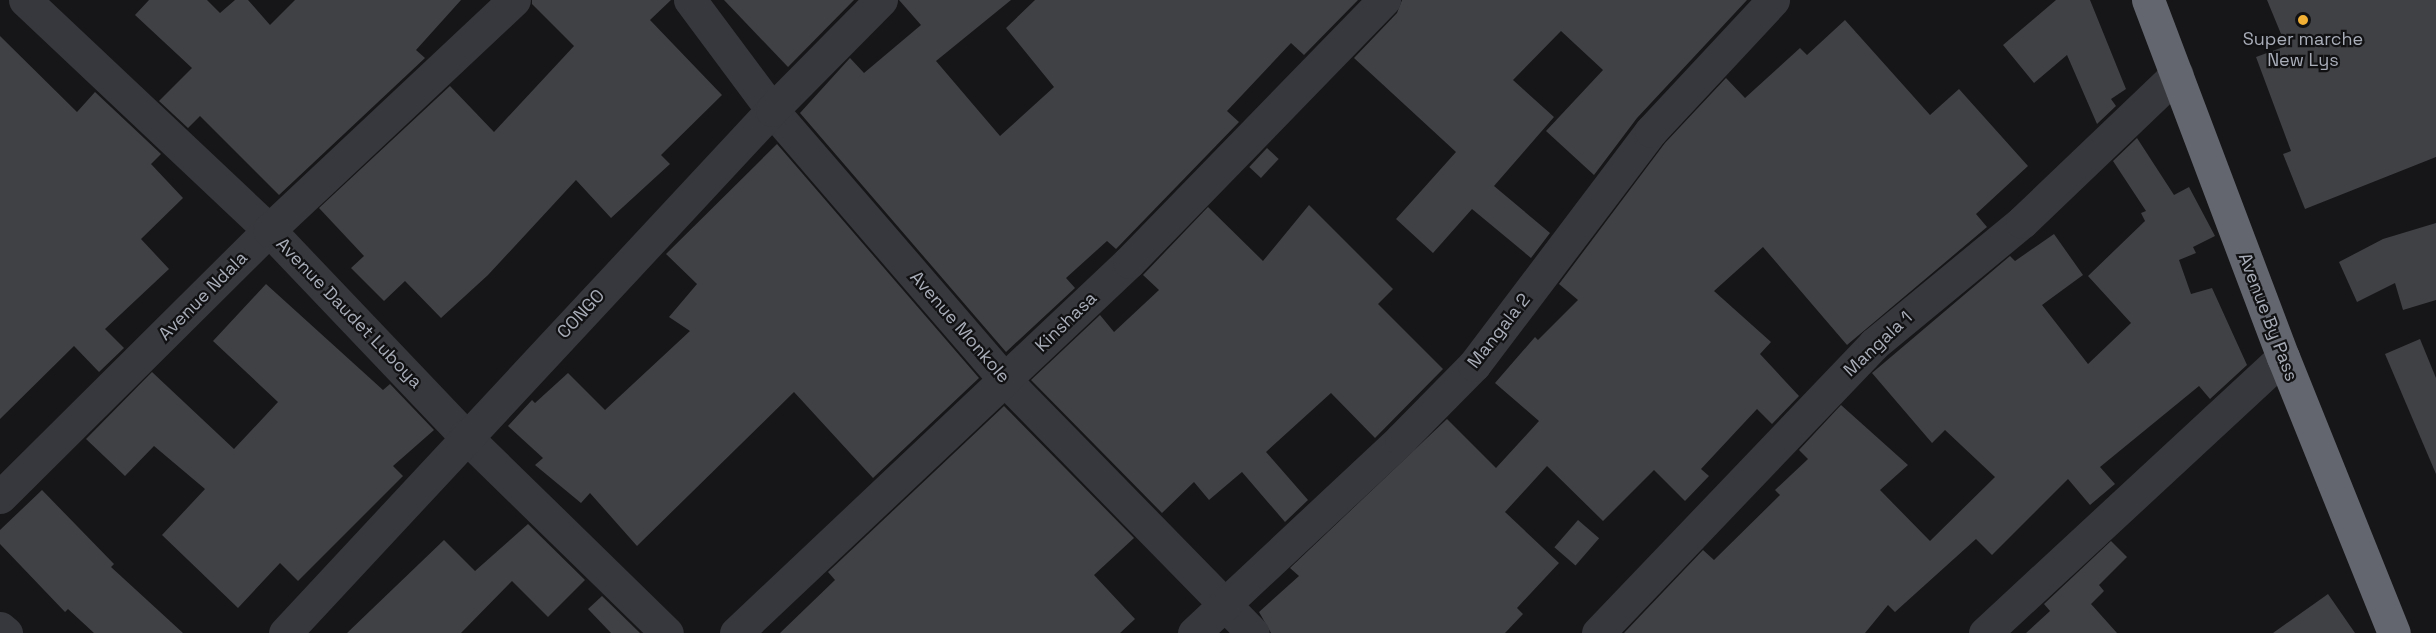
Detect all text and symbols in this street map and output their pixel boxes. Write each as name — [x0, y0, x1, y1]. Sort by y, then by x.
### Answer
marker: Super marche New Lys — [2296, 13, 2310, 27]
place label: Super marche New Lys — [2243, 29, 2363, 72]
street label: Avenue Daudet Luboya — [271, 233, 427, 393]
street label: Avenue Ndala — [154, 247, 252, 345]
street label: Avenue By Pass — [2234, 250, 2302, 384]
street label: Avenue Monkole — [905, 267, 1015, 387]
street label: CONGO — [553, 285, 609, 343]
street label: Kinshasa — [1031, 287, 1101, 357]
street label: Mangala 2 — [1463, 289, 1535, 373]
street label: Mangala 1 — [1839, 307, 1917, 381]

